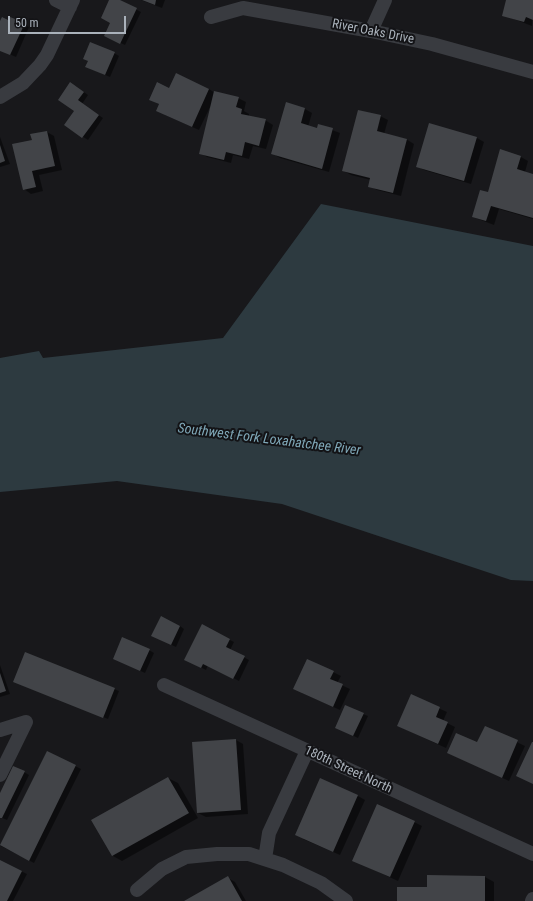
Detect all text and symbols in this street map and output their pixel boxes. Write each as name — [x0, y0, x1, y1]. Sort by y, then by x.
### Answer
scale bar — [10, 8, 128, 34]
text: 50 m — [15, 16, 39, 30]
street label: River Oaks Drive — [331, 16, 415, 48]
water label: Southwest Fork Loxahatchee River — [177, 420, 361, 460]
street label: 180th Street North — [302, 743, 394, 797]

